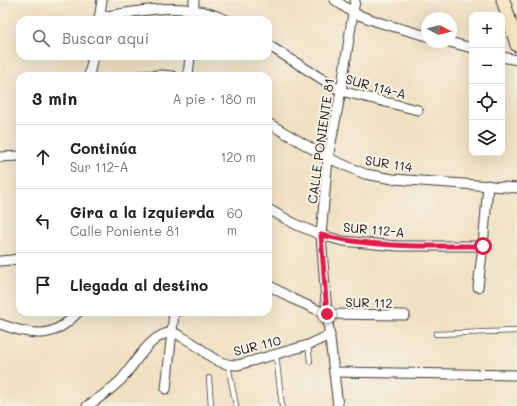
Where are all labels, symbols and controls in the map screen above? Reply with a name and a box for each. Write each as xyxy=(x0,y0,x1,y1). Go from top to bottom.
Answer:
north arrow xyxy=(421,12,457,48)
map controls xyxy=(469,12,505,156)
button: + xyxy=(469,12,505,48)
search box xyxy=(16,16,272,60)
icon: search xyxy=(30,27,52,49)
text: Buscar aquí xyxy=(62,28,149,48)
button: − xyxy=(469,48,505,84)
street label: SUR 114-A xyxy=(344,70,408,102)
street label: CALLE PONIENTE 81 xyxy=(303,77,337,205)
button: locate xyxy=(469,84,505,120)
text: 3 min xyxy=(32,87,77,109)
text: A pie · 180 m xyxy=(173,90,256,107)
button: layers xyxy=(469,120,505,156)
text: Continúa xyxy=(70,138,137,158)
icon: ahead xyxy=(32,146,54,168)
text: 120 m xyxy=(220,148,256,165)
street label: SUR 114 xyxy=(364,151,414,175)
text: Sur 112-A xyxy=(70,158,128,175)
text: Gira a la izquierda xyxy=(70,202,215,222)
text: 60 m xyxy=(227,204,243,238)
icon: left xyxy=(32,210,54,232)
street label: SUR 112-A xyxy=(342,218,406,240)
text: Calle Poniente 81 xyxy=(70,222,180,239)
route start xyxy=(474,237,492,255)
icon: arrive xyxy=(32,274,54,296)
text: Llegada al destino xyxy=(70,275,208,295)
street label: SUR 112 xyxy=(345,293,393,311)
route end xyxy=(318,305,336,323)
street label: SUR 110 xyxy=(232,331,282,359)

